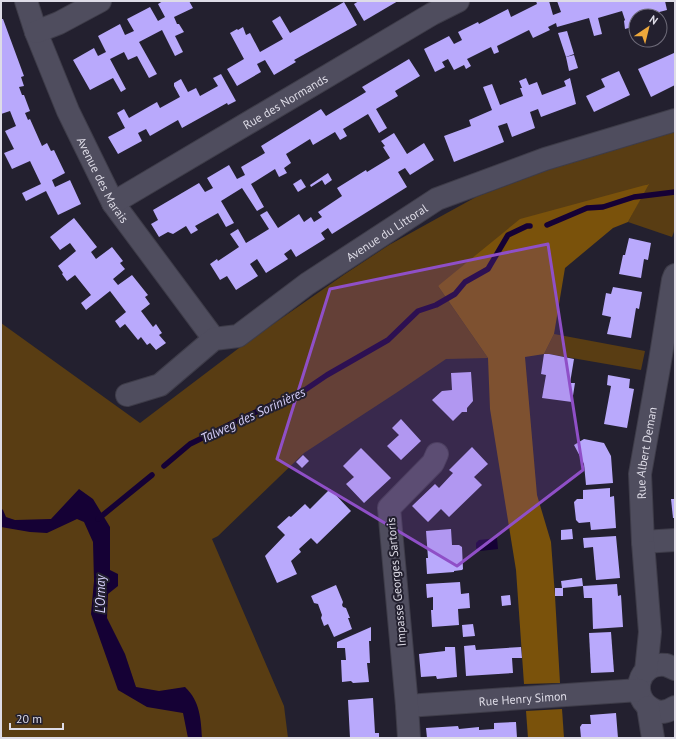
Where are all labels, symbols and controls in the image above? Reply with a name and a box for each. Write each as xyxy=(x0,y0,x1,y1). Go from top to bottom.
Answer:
north arrow xyxy=(628,8,668,48)
text: N xyxy=(647,12,661,28)
street label: Rue des Normands xyxy=(240,70,330,132)
street label: Avenue des Marais xyxy=(74,134,132,226)
street label: Avenue du Littoral xyxy=(343,200,431,264)
water label: Talweg des Sorinières xyxy=(198,383,309,447)
street label: Rue Albert Deman xyxy=(632,405,659,500)
street label: Impasse Georges Sartoris xyxy=(383,517,409,647)
water label: L'Ornay xyxy=(92,573,109,613)
street label: Rue Henry Simon xyxy=(478,687,567,709)
scale bar xyxy=(10,705,63,731)
text: 20 m xyxy=(16,711,42,726)

